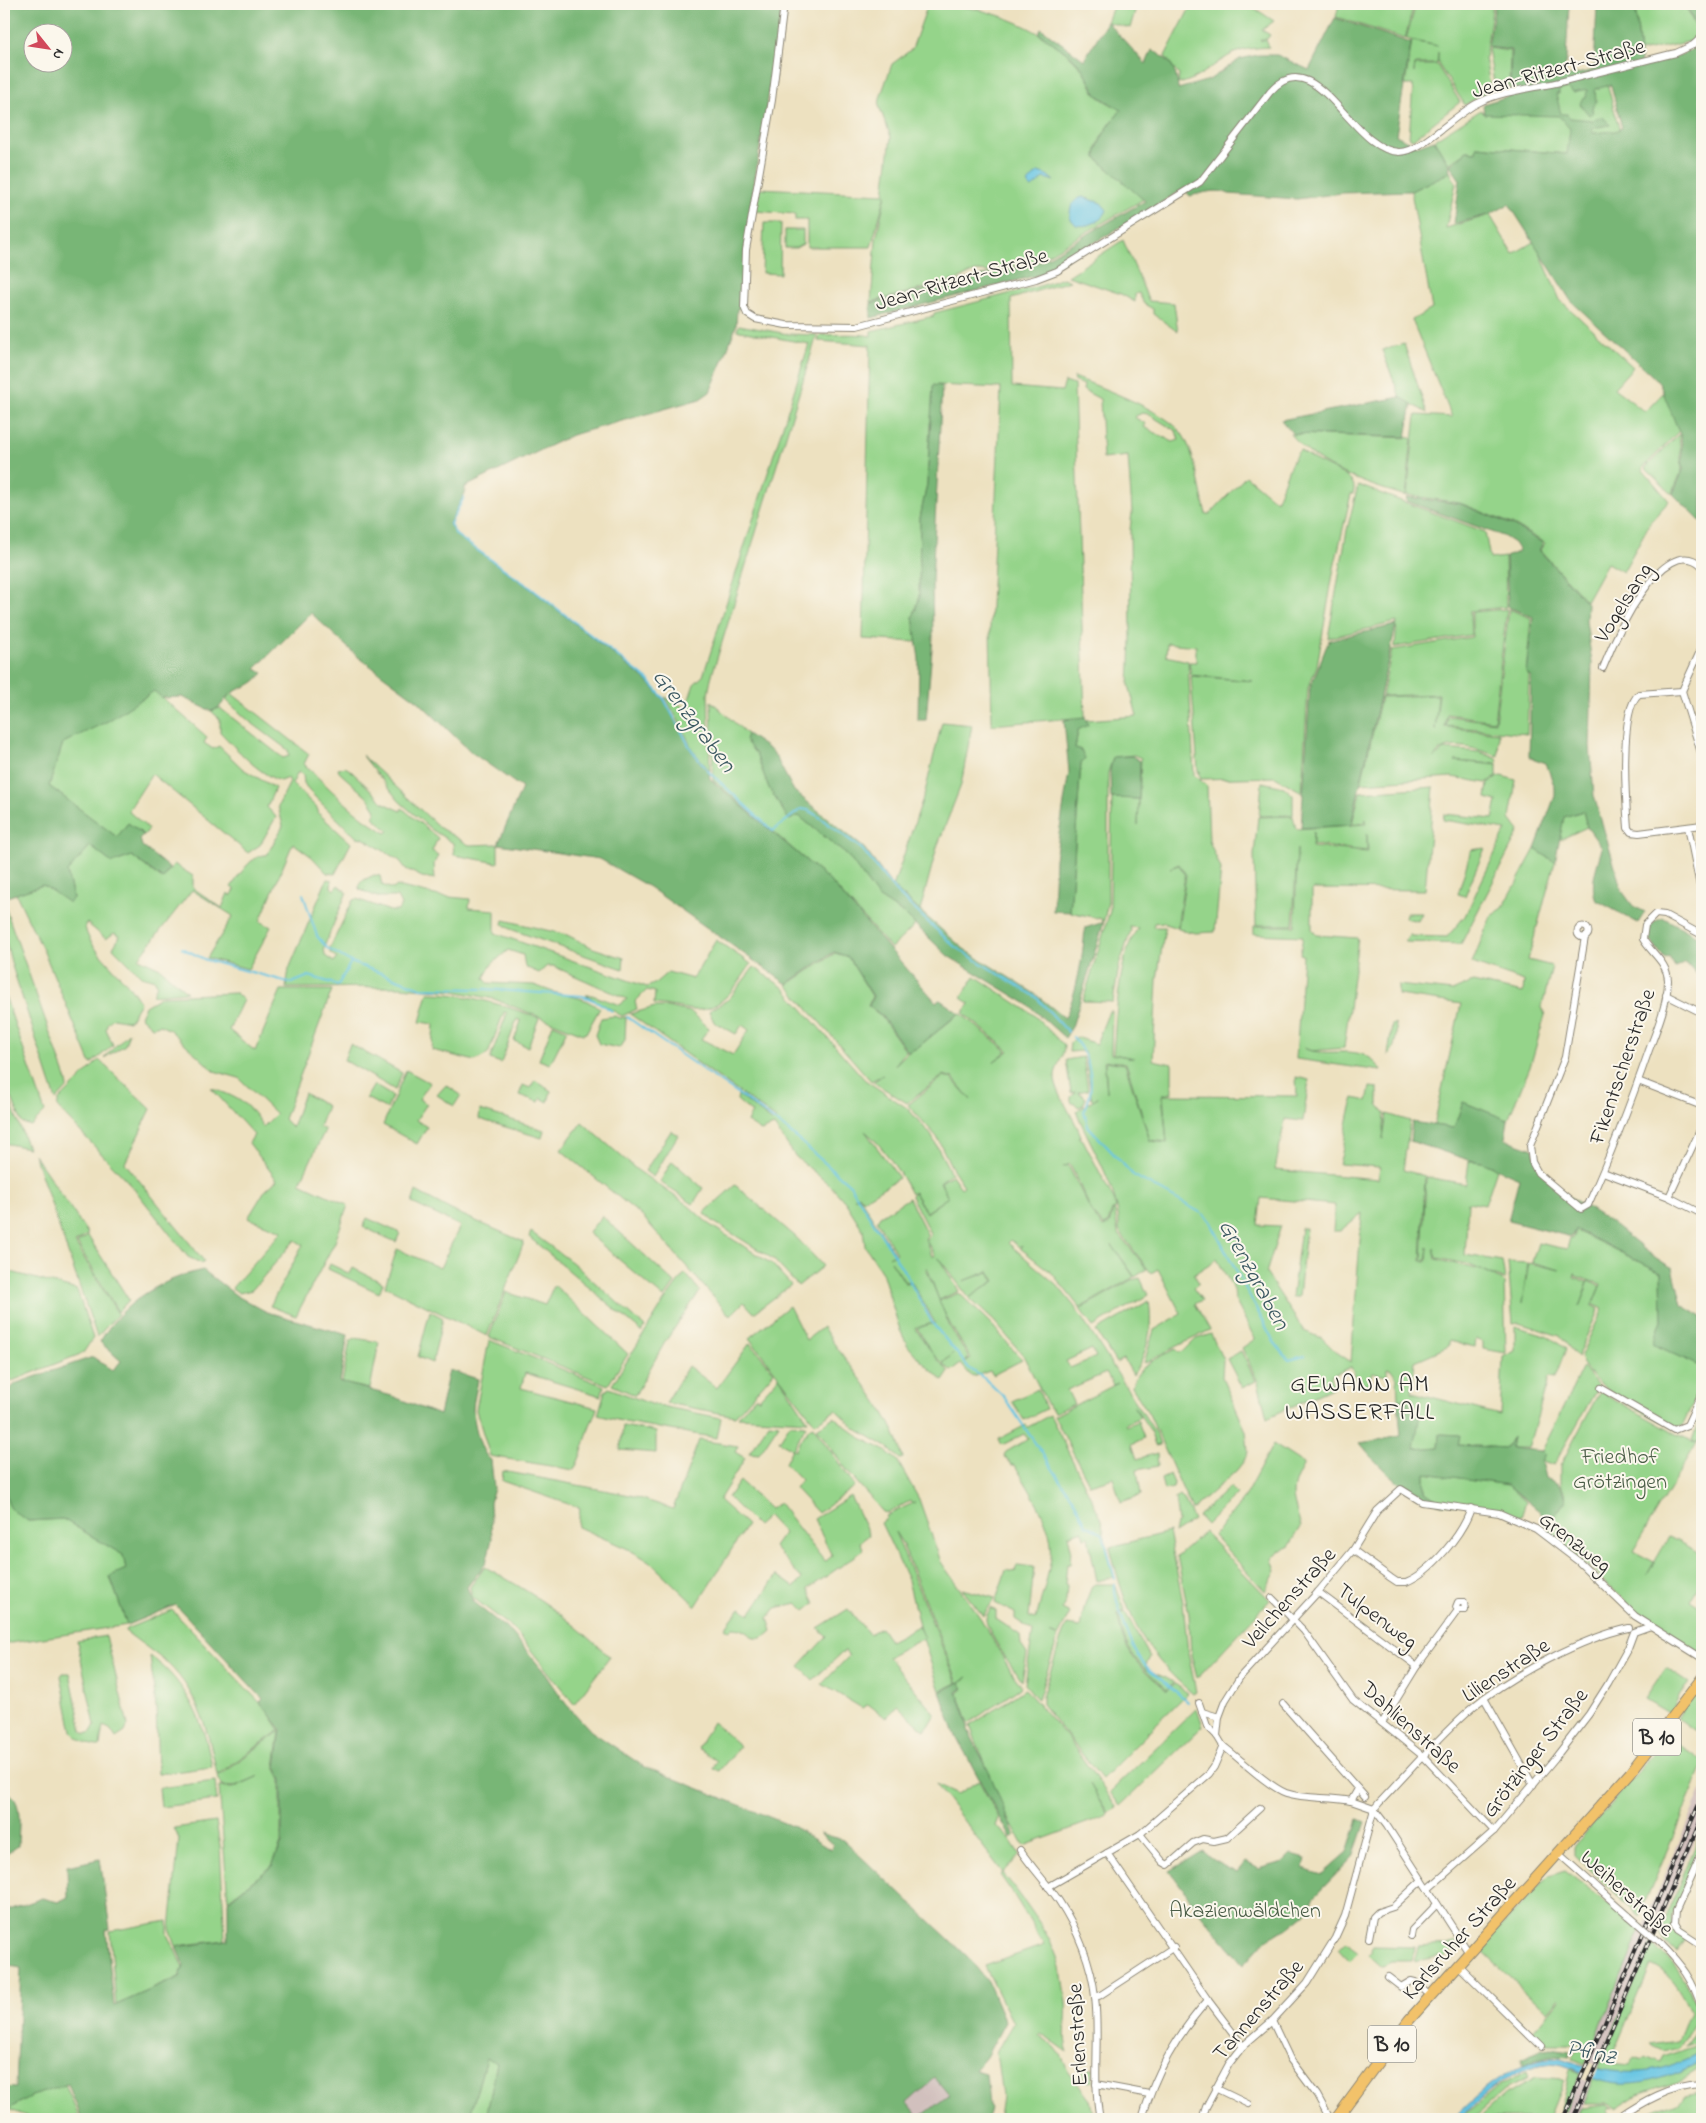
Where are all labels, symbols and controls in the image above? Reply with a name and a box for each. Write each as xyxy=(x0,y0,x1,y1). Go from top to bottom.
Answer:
north arrow xyxy=(22,22,72,72)
street label: Jean-Ritzert-Straße xyxy=(1469,31,1649,108)
text: N xyxy=(47,44,69,63)
street label: Jean-Ritzert-Straße xyxy=(872,241,1052,321)
street label: Vogelsang xyxy=(1587,557,1663,651)
water label: Grenzgraben xyxy=(642,662,744,782)
street label: Fikentscherstraße xyxy=(1582,985,1665,1150)
water label: Grenzgraben xyxy=(1208,1214,1298,1338)
district label: GEWANN AM WASSERFALL xyxy=(1285,1368,1435,1431)
park label: Friedhof Grötzingen xyxy=(1573,1442,1667,1500)
street label: Grenzweg xyxy=(1530,1505,1617,1583)
street label: Veilchenstraße xyxy=(1235,1541,1345,1658)
street label: Tulpenweg xyxy=(1328,1576,1424,1659)
street label: Lilienstraße xyxy=(1456,1631,1557,1712)
street label: Dahlienstraße xyxy=(1352,1674,1467,1782)
street label: Grötzinger Straße xyxy=(1475,1682,1598,1826)
road number: B 10 xyxy=(1633,1718,1681,1755)
street label: Weiherstraße xyxy=(1572,1843,1680,1945)
street label: Karlsruher Straße xyxy=(1396,1870,1525,2008)
park label: Akazienwäldchen xyxy=(1169,1896,1321,1928)
street label: Tannenstraße xyxy=(1206,1953,1313,2069)
street label: Erlenstraße xyxy=(1060,1982,1098,2087)
road number: B 10 xyxy=(1368,2026,1416,2062)
water label: Pfinz xyxy=(1562,2031,1620,2076)

